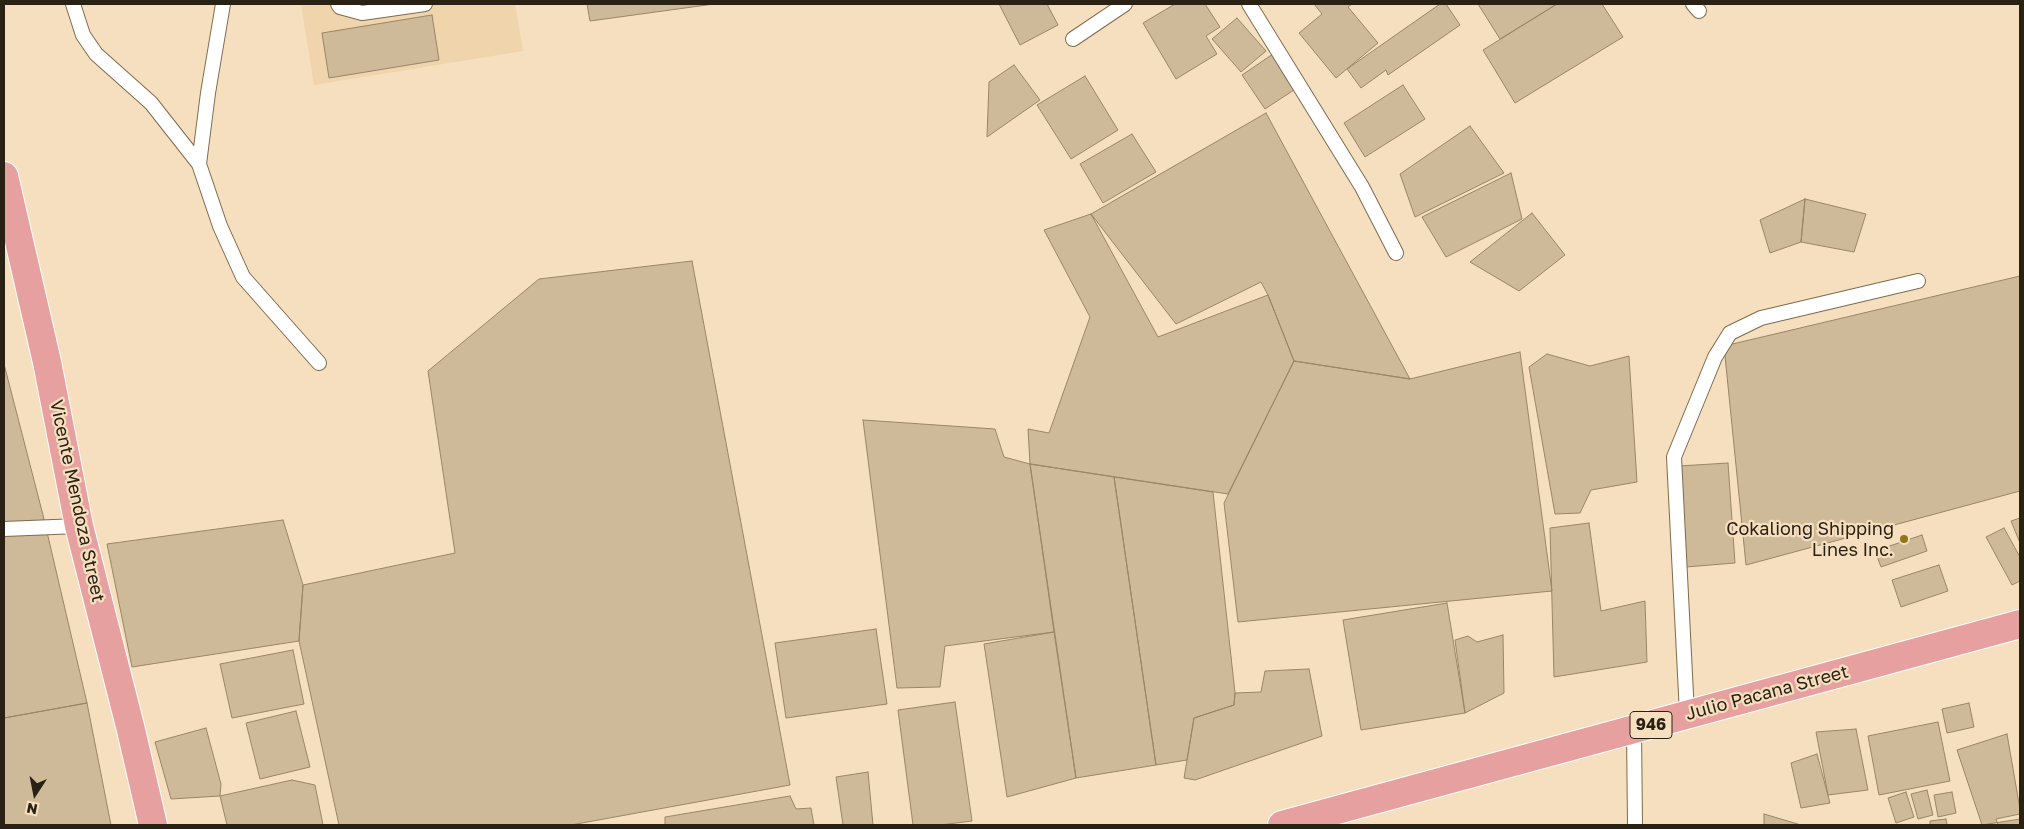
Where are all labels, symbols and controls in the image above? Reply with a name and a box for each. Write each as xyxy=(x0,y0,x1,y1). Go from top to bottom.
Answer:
street label: Vicente Mendoza Street xyxy=(45,398,109,604)
place label: Cokaliong Shipping Lines Inc. xyxy=(1726,518,1894,560)
marker: Cokaliong Shipping Lines Inc. xyxy=(1898,533,1910,545)
street label: Julio Pacana Street xyxy=(1683,661,1851,725)
road number: 946 xyxy=(1630,712,1672,738)
north arrow xyxy=(10,769,60,819)
text: N xyxy=(25,800,39,819)

